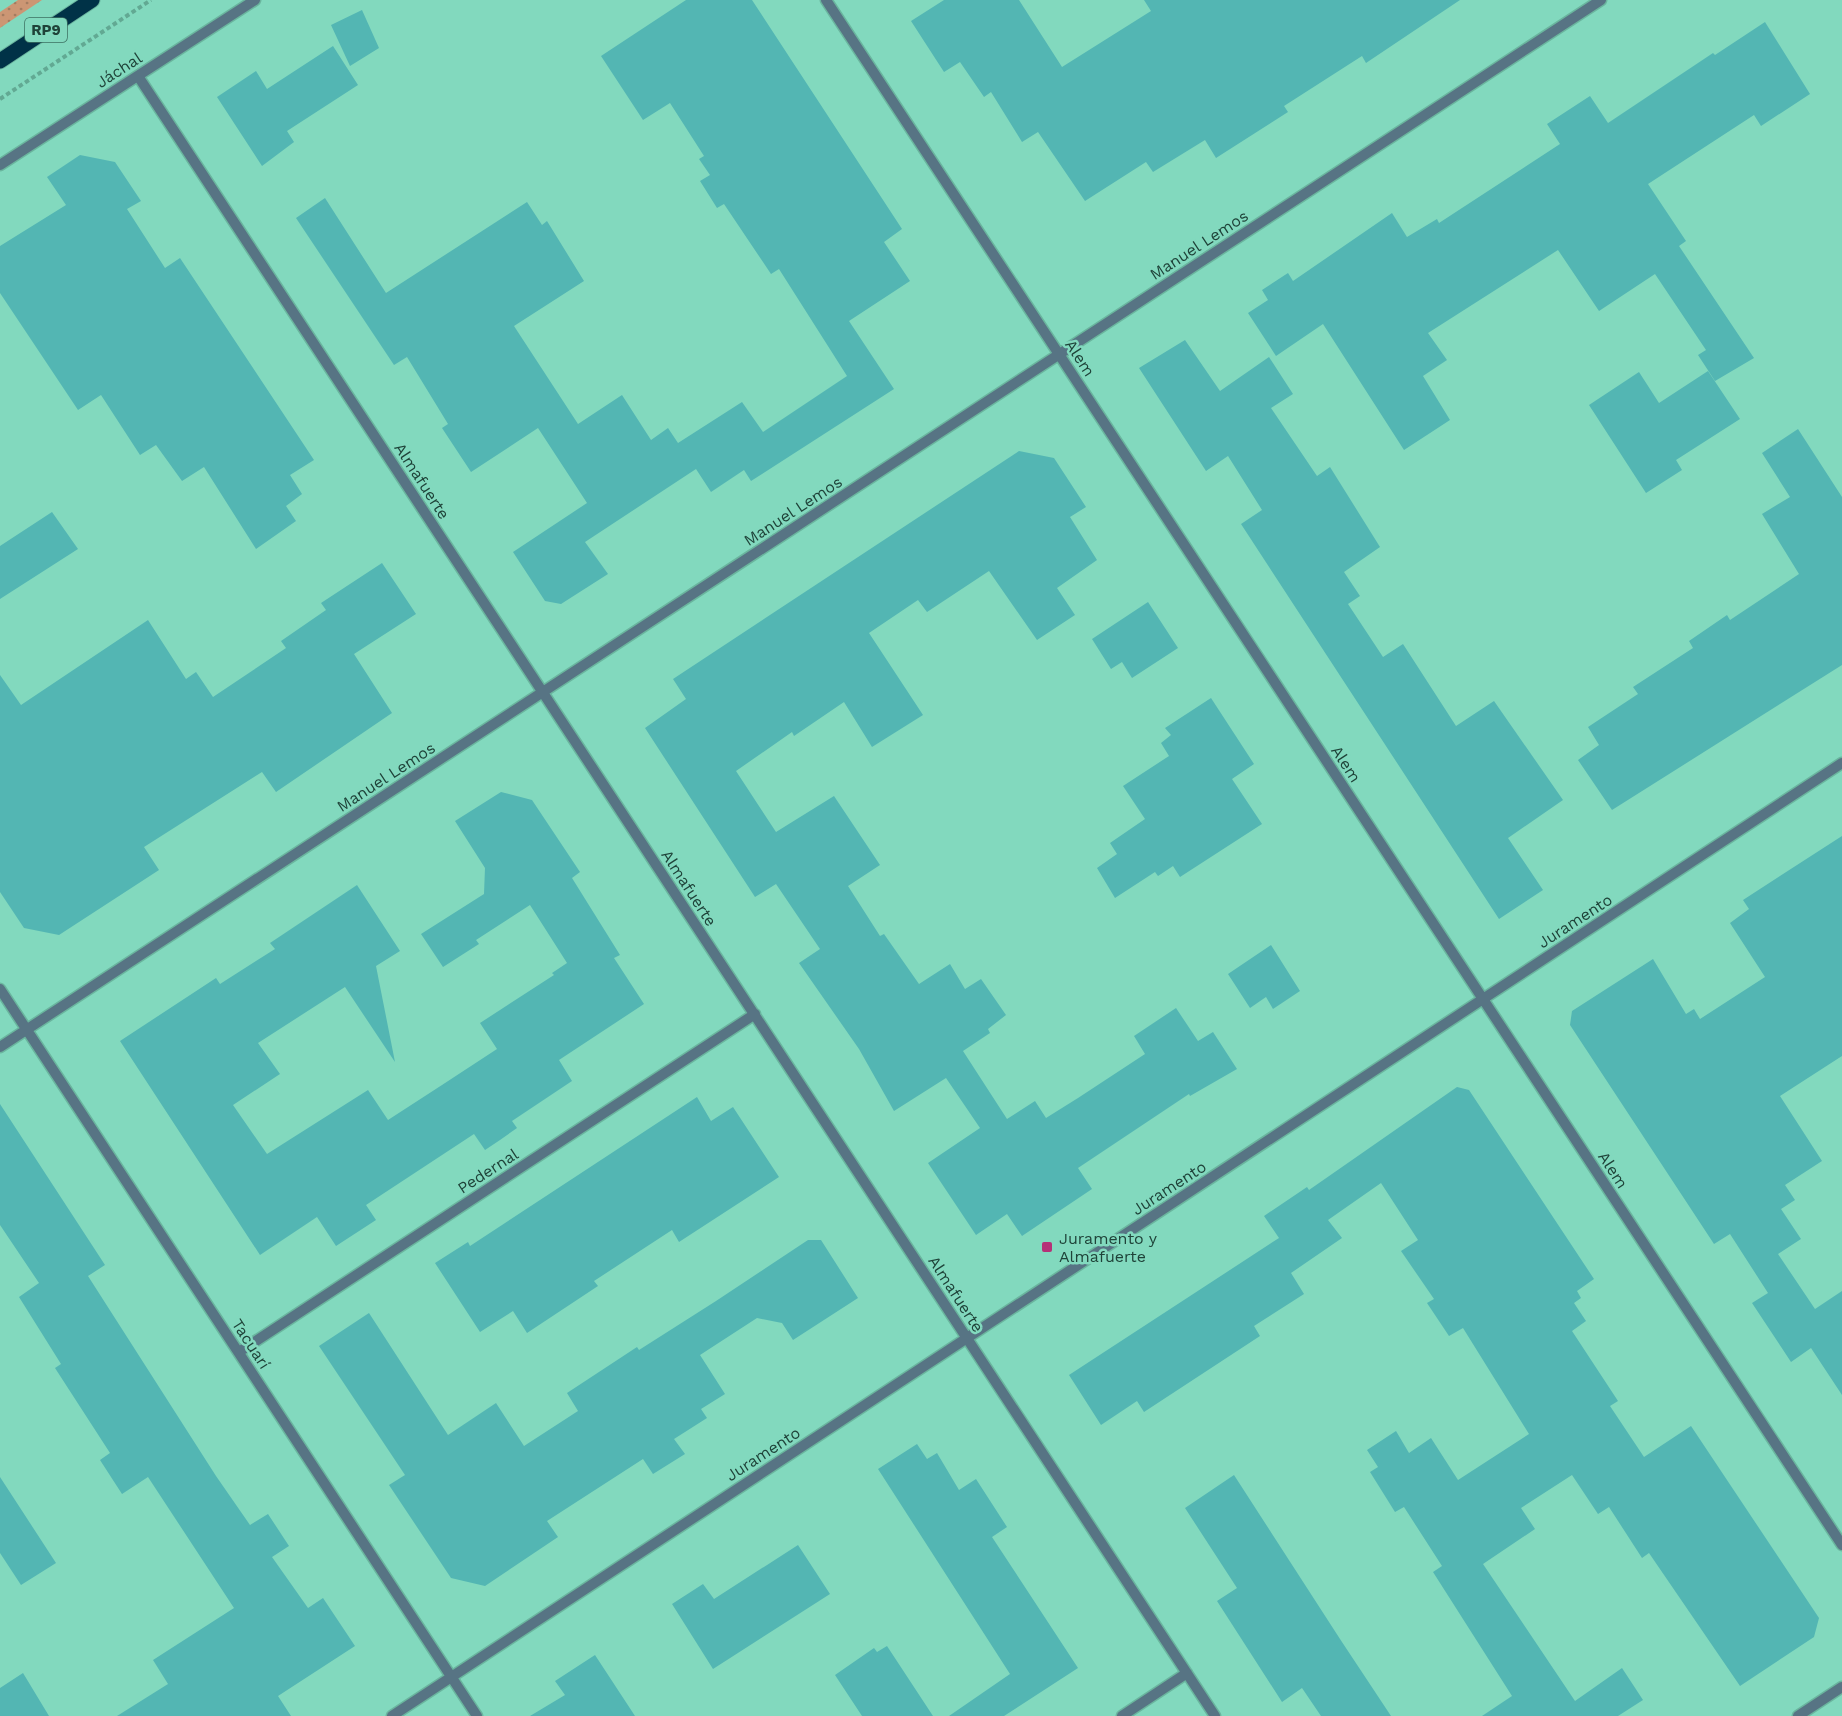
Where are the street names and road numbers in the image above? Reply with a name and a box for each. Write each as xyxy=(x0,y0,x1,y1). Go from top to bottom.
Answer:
road number: RP9 xyxy=(25,18,67,42)
street label: Jáchal xyxy=(93,48,145,92)
street label: Manuel Lemos xyxy=(1146,206,1252,284)
street label: Alem xyxy=(1061,336,1099,380)
street label: Almafuerte xyxy=(390,439,454,523)
street label: Manuel Lemos xyxy=(740,472,846,550)
street label: Manuel Lemos xyxy=(333,738,439,816)
street label: Alem xyxy=(1327,742,1365,786)
street label: Almafuerte xyxy=(657,846,721,930)
street label: Juramento xyxy=(1534,890,1616,952)
street label: Pedernal xyxy=(454,1144,522,1198)
street label: Alem xyxy=(1594,1148,1632,1192)
street label: Juramento xyxy=(1128,1157,1210,1219)
street label: Almafuerte xyxy=(924,1252,988,1336)
street label: Tacuarí xyxy=(228,1315,274,1373)
street label: Juramento xyxy=(722,1423,804,1485)

